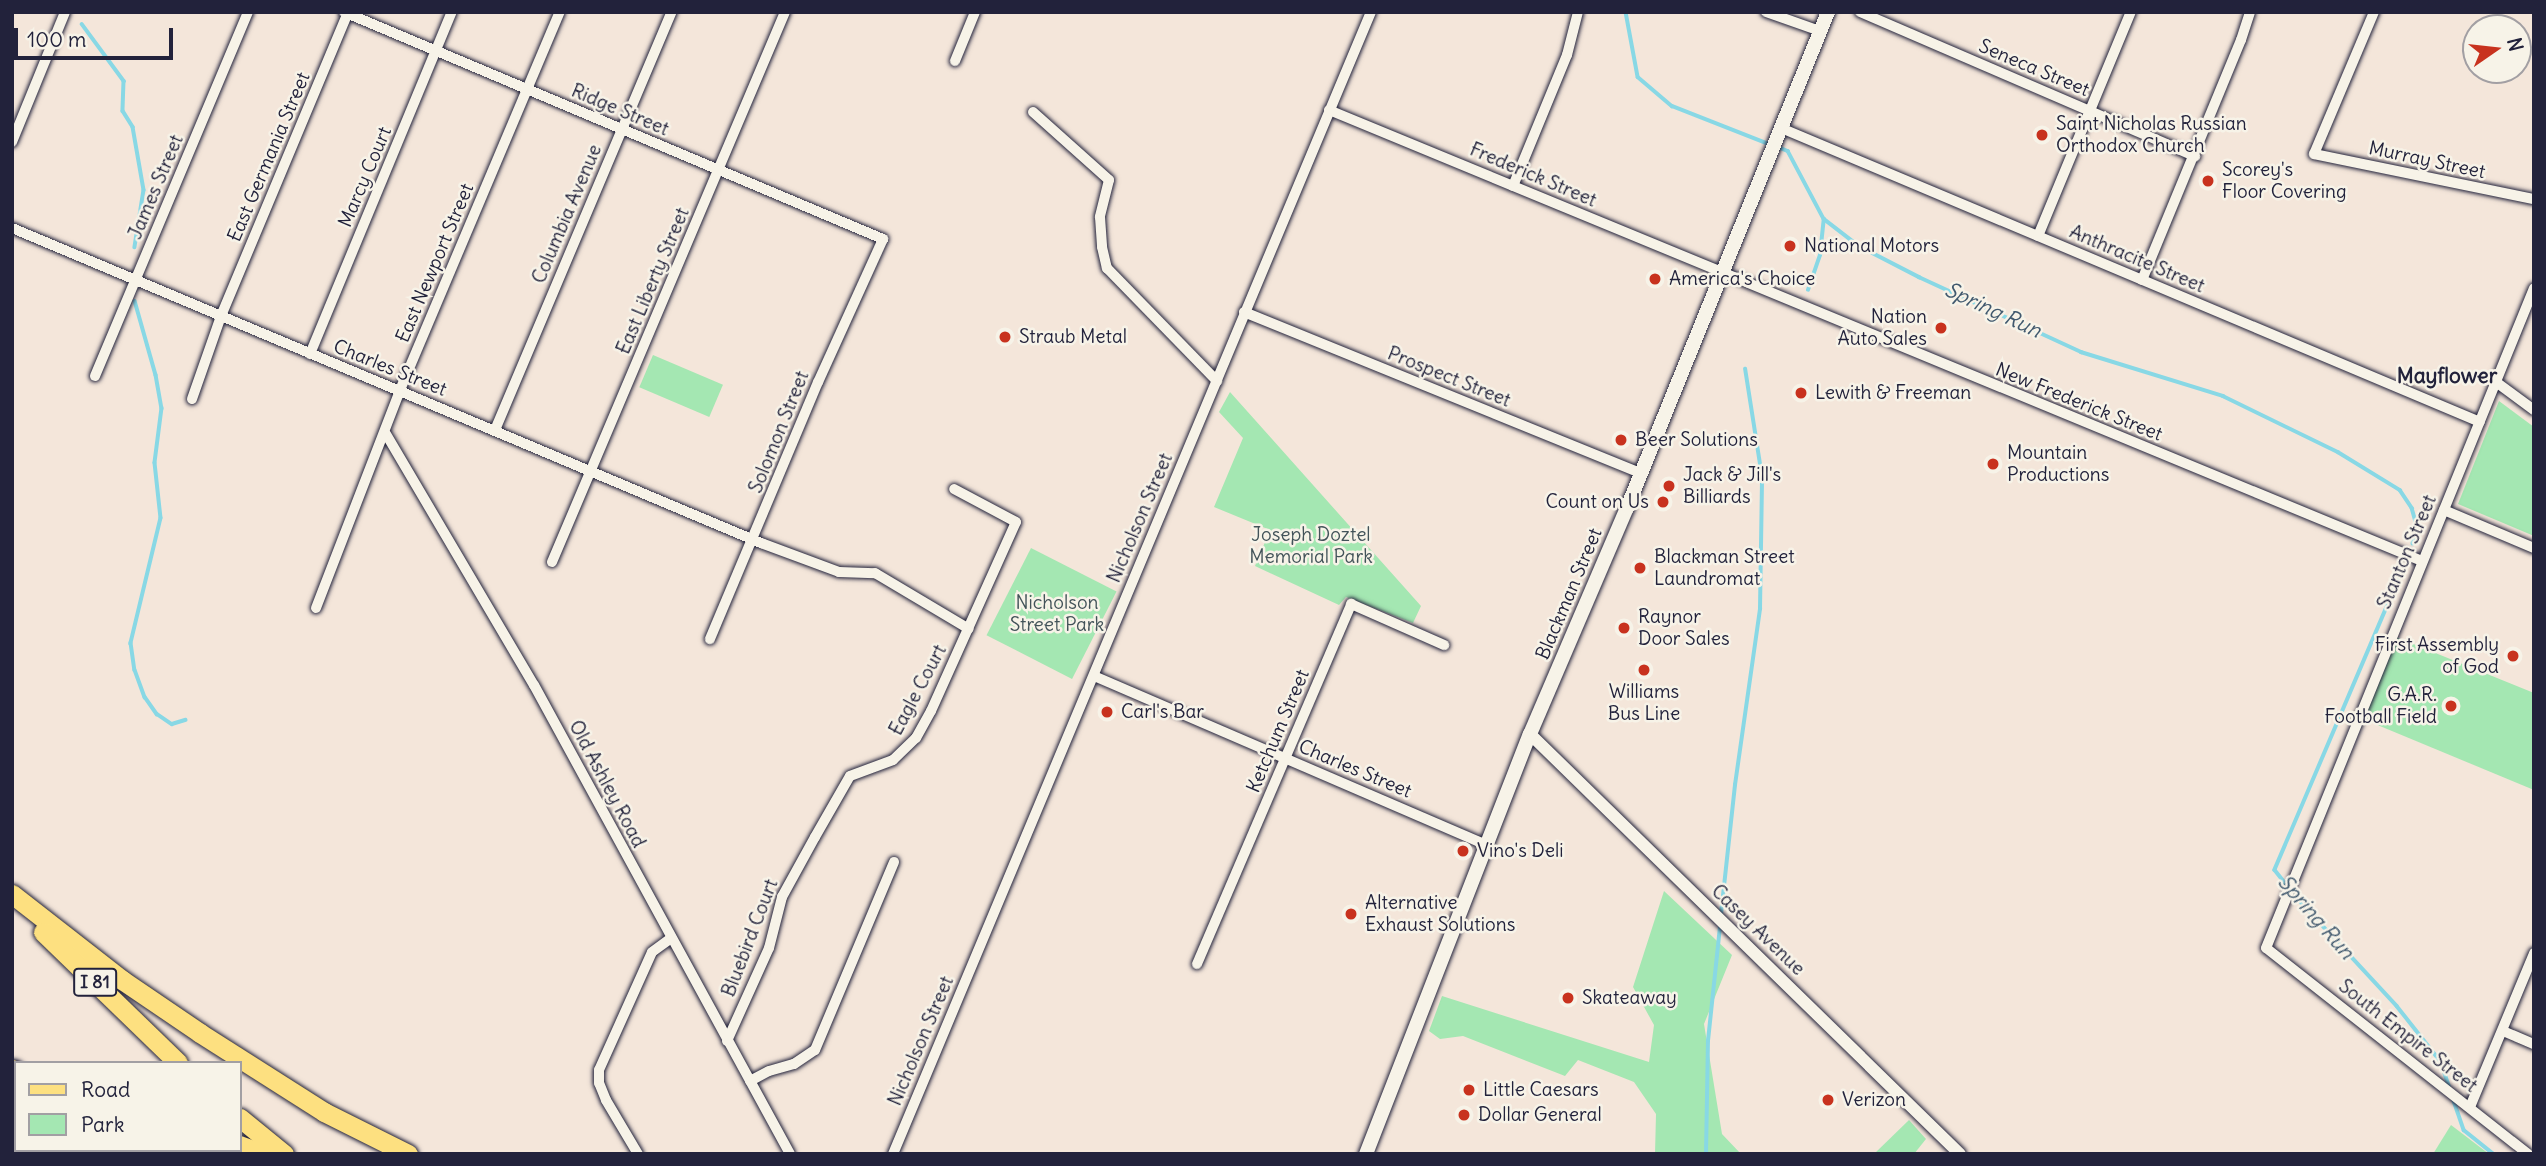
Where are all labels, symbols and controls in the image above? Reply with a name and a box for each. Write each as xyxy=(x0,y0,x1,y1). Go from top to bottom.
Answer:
scale bar xyxy=(18,14,177,58)
north arrow xyxy=(2462,14,2532,84)
text: 100 m xyxy=(27,26,86,53)
street label: Seneca Street xyxy=(1975,35,2093,101)
text: N xyxy=(2502,35,2529,54)
street label: East Germania Street xyxy=(223,69,315,245)
street label: Ridge Street xyxy=(568,79,672,141)
place label: Saint Nicholas Russian Orthodox Church xyxy=(2056,113,2247,157)
street label: Marcy Court xyxy=(334,123,396,231)
marker: Saint Nicholas Russian Orthodox Church xyxy=(2034,127,2050,143)
street label: James Street xyxy=(124,131,188,243)
street label: Murray Street xyxy=(2367,137,2487,183)
street label: Frederick Street xyxy=(1466,138,1600,212)
street label: Columbia Avenue xyxy=(527,141,607,287)
place label: Scorey's Floor Covering xyxy=(2222,159,2347,203)
marker: Scorey's Floor Covering xyxy=(2200,173,2216,189)
street label: East Newport Street xyxy=(391,180,479,346)
street label: East Liberty Street xyxy=(612,204,694,358)
street label: Anthracite Street xyxy=(2066,220,2208,298)
place label: National Motors xyxy=(1804,235,1939,257)
marker: National Motors xyxy=(1782,238,1798,254)
place label: America's Choice xyxy=(1669,268,1815,290)
marker: America's Choice xyxy=(1647,271,1663,287)
water label: Spring Run xyxy=(1941,277,2045,343)
place label: Nation Auto Sales xyxy=(1838,306,1927,350)
marker: Nation Auto Sales xyxy=(1933,320,1949,336)
place label: Straub Metal xyxy=(1019,326,1127,348)
marker: Straub Metal xyxy=(997,329,1013,345)
street label: Charles Street xyxy=(330,335,450,401)
street label: Prospect Street xyxy=(1384,342,1514,412)
street label: New Frederick Street xyxy=(1992,358,2166,446)
district label: Mayflower xyxy=(2397,363,2497,389)
street label: Solomon Street xyxy=(744,368,814,496)
place label: Lewith & Freeman xyxy=(1815,382,1971,404)
marker: Lewith & Freeman xyxy=(1793,385,1809,401)
place label: Beer Solutions xyxy=(1635,429,1758,451)
marker: Beer Solutions xyxy=(1613,432,1629,448)
place label: Mountain Productions xyxy=(2007,442,2110,486)
street label: Nicholson Street xyxy=(1102,450,1178,586)
marker: Mountain Productions xyxy=(1985,456,2001,472)
place label: Jack & Jill's Billiards xyxy=(1683,464,1781,508)
marker: Jack & Jill's Billiards xyxy=(1661,478,1677,494)
place label: Count on Us xyxy=(1546,491,1649,513)
street label: Stanton Street xyxy=(2373,492,2441,612)
marker: Count on Us xyxy=(1655,494,1671,510)
park label: Joseph Doztel Memorial Park xyxy=(1249,524,1373,568)
street label: Blackman Street xyxy=(1531,525,1607,663)
place label: Blackman Street Laundromat xyxy=(1654,546,1795,590)
marker: Blackman Street Laundromat xyxy=(1632,560,1648,576)
park label: Nicholson Street Park xyxy=(1010,592,1104,636)
place label: Raynor Door Sales xyxy=(1638,606,1730,650)
marker: Raynor Door Sales xyxy=(1616,620,1632,636)
place label: First Assembly of God xyxy=(2375,634,2499,678)
street label: Eagle Court xyxy=(885,641,951,739)
marker: First Assembly of God xyxy=(2505,648,2521,664)
marker: Williams Bus Line xyxy=(1636,662,1652,678)
street label: Ketchum Street xyxy=(1242,666,1314,796)
place label: Williams Bus Line xyxy=(1608,681,1680,725)
place label: G.A.R. Football Field xyxy=(2324,684,2437,728)
marker: G.A.R. Football Field xyxy=(2443,698,2459,714)
place label: Carl's Bar xyxy=(1121,701,1204,723)
marker: Carl's Bar xyxy=(1099,704,1115,720)
street label: Old Ashley Road xyxy=(564,716,650,852)
street label: Charles Street xyxy=(1295,735,1415,803)
place label: Vino's Deli xyxy=(1477,840,1564,862)
marker: Vino's Deli xyxy=(1455,843,1471,859)
water label: Spring Run xyxy=(2273,870,2359,964)
street label: Bluebird Court xyxy=(717,876,783,1000)
street label: Casey Avenue xyxy=(1707,880,1809,980)
place label: Alternative Exhaust Solutions xyxy=(1365,892,1515,936)
marker: Alternative Exhaust Solutions xyxy=(1343,906,1359,922)
road number: I 81 xyxy=(72,967,118,996)
street label: Nicholson Street xyxy=(883,973,959,1109)
street label: South Empire Street xyxy=(2334,975,2482,1097)
place label: Skateaway xyxy=(1582,987,1677,1009)
marker: Skateaway xyxy=(1560,990,1576,1006)
legend xyxy=(14,1061,242,1152)
text: Road xyxy=(81,1076,130,1103)
place label: Little Caesars xyxy=(1483,1079,1599,1101)
marker: Little Caesars xyxy=(1461,1082,1477,1098)
place label: Verizon xyxy=(1842,1089,1906,1111)
marker: Verizon xyxy=(1820,1092,1836,1108)
place label: Dollar General xyxy=(1478,1104,1602,1126)
marker: Dollar General xyxy=(1456,1107,1472,1123)
text: Park xyxy=(81,1111,124,1138)

